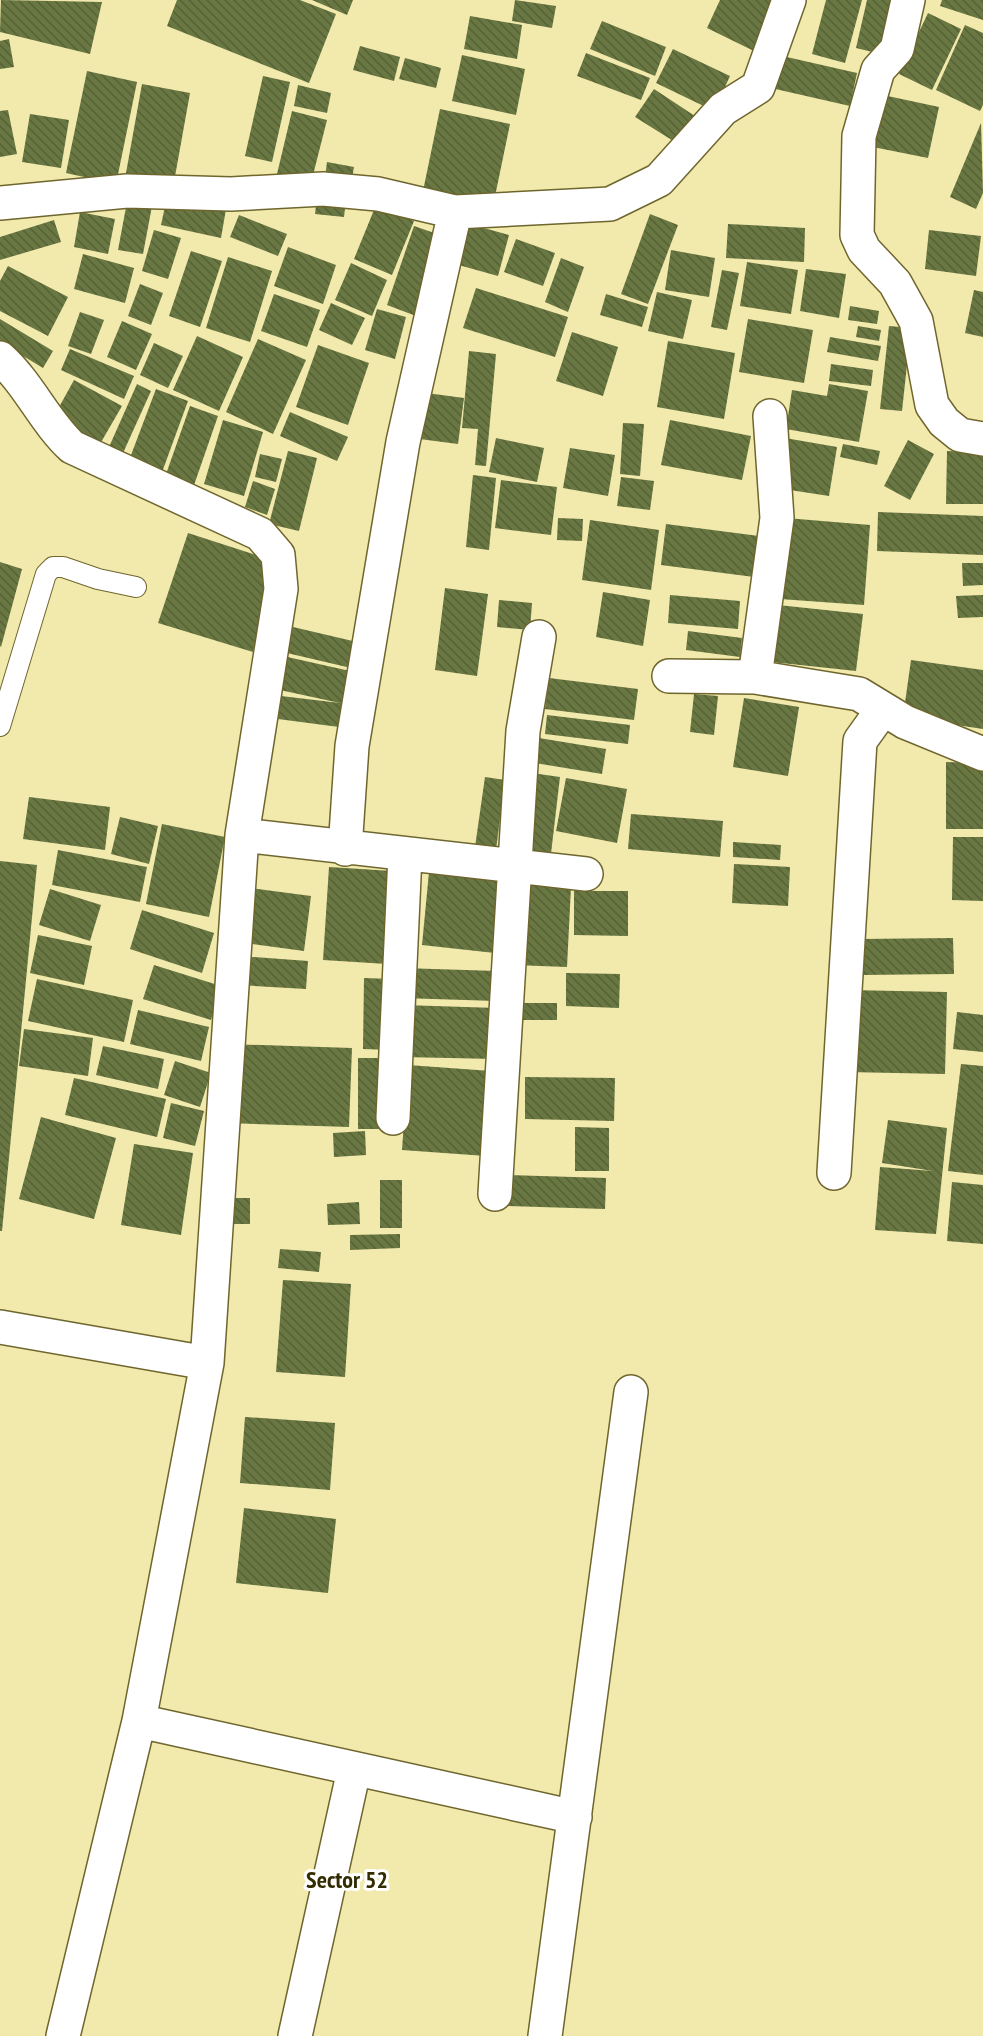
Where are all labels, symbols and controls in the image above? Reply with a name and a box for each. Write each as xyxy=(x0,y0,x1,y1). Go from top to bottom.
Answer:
district label: Sector 52 xyxy=(306,1864,388,1895)

